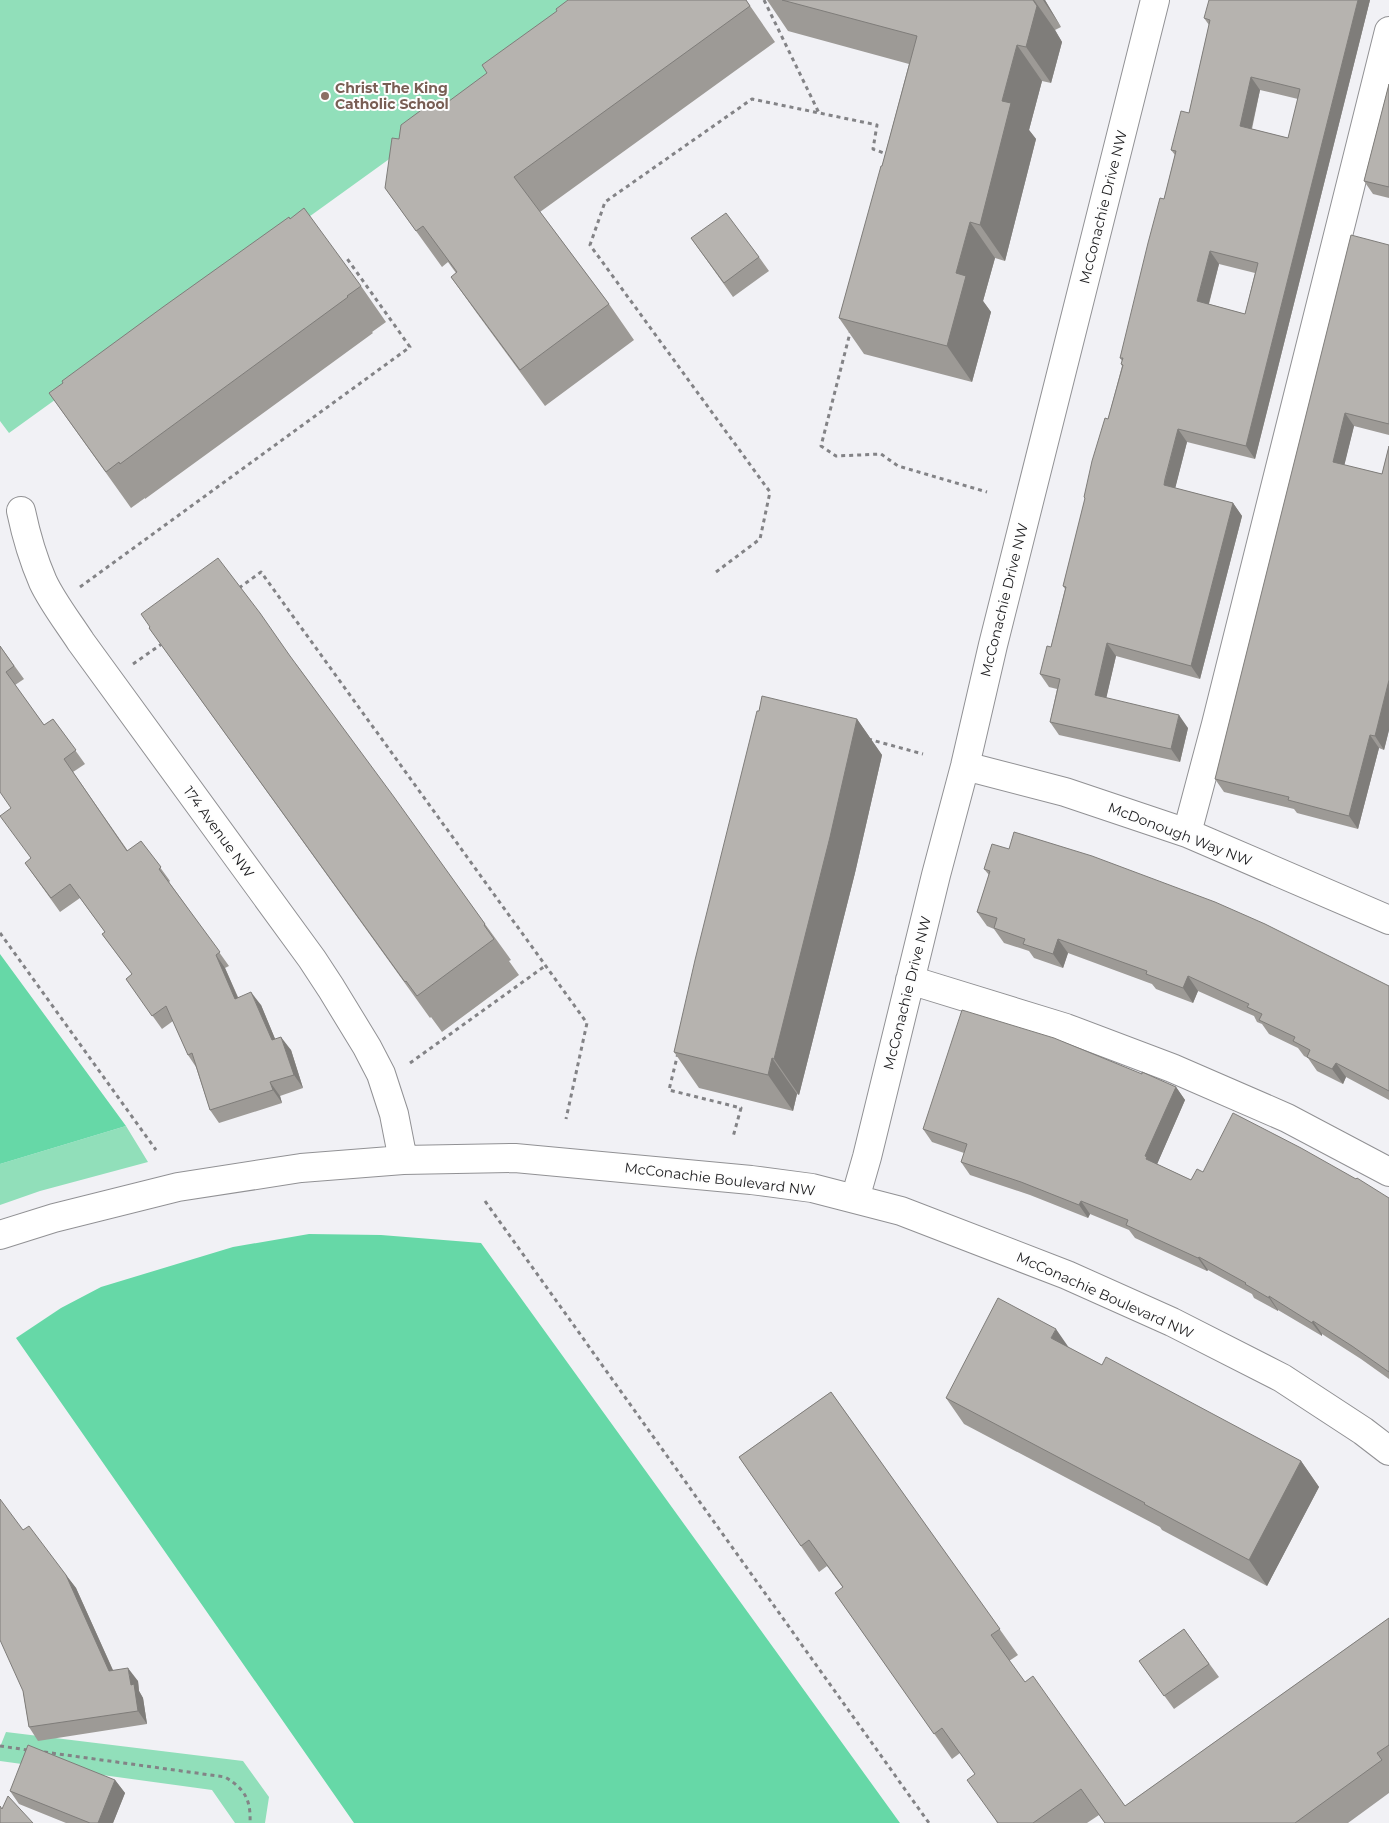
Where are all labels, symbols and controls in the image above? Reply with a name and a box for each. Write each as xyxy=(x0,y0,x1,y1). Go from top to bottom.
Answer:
place label: Christ The King Catholic School xyxy=(335,79,449,113)
marker: Christ The King Catholic School xyxy=(319,90,331,102)
street label: McConachie Drive NW xyxy=(1075,128,1131,286)
street label: McConachie Drive NW xyxy=(976,521,1032,679)
street label: 174 Avenue NW xyxy=(180,783,258,882)
street label: McDonough Way NW xyxy=(1105,798,1255,870)
street label: McConachie Drive NW xyxy=(879,914,935,1072)
street label: McConachie Boulevard NW xyxy=(624,1158,817,1200)
street label: McConachie Boulevard NW xyxy=(1014,1248,1197,1342)

